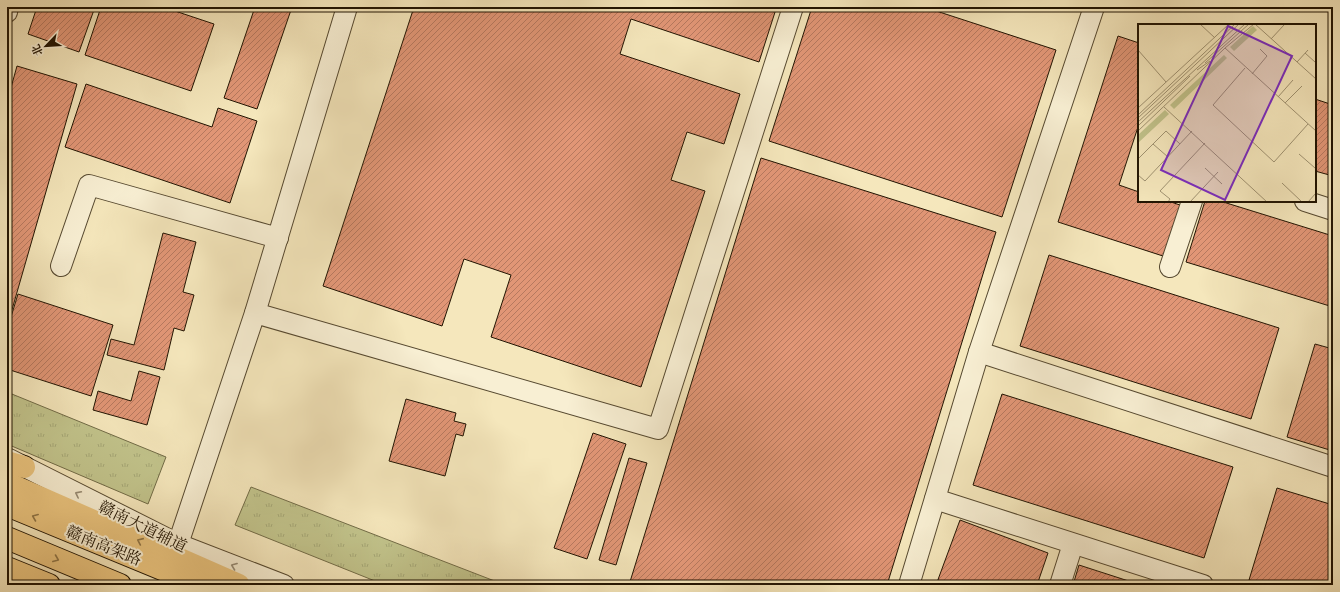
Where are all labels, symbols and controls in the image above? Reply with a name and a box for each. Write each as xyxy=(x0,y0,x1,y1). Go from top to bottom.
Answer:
inset map xyxy=(1138,24,1316,202)
north arrow xyxy=(26,26,66,66)
text: 北 xyxy=(27,42,47,59)
one-way arrow xyxy=(75,491,83,499)
street label: 赣南大道辅道 xyxy=(95,494,191,558)
one-way arrow xyxy=(32,513,39,521)
street label: 赣南高架路 xyxy=(62,519,146,571)
one-way arrow xyxy=(136,538,144,546)
one-way arrow xyxy=(52,554,59,562)
one-way arrow xyxy=(231,562,238,570)

